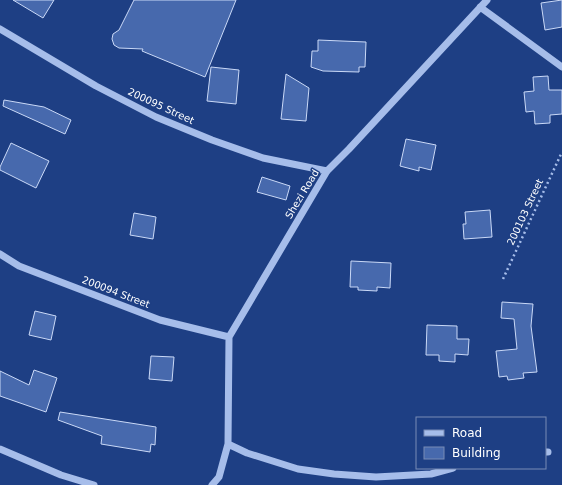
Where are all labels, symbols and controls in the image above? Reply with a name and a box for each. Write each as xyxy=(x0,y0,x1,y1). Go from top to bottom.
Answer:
street label: 200095 Street xyxy=(126,86,196,126)
street label: Shezi Road xyxy=(283,168,321,220)
street label: 200103 Street xyxy=(505,177,545,247)
street label: 200094 Street xyxy=(81,274,152,310)
legend xyxy=(416,417,546,469)
text: Road xyxy=(452,426,482,440)
text: Building xyxy=(452,446,501,460)

